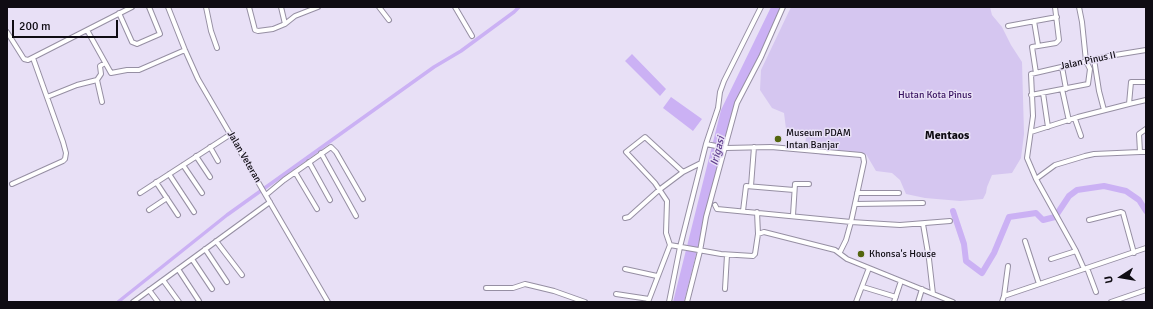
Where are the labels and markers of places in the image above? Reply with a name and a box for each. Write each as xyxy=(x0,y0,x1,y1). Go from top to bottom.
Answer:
place label: Museum PDAM Intan Banjar xyxy=(786,127,851,150)
marker: Museum PDAM Intan Banjar xyxy=(773,134,783,144)
place label: Khonsa's House xyxy=(869,248,936,260)
marker: Khonsa's House xyxy=(856,249,866,259)

